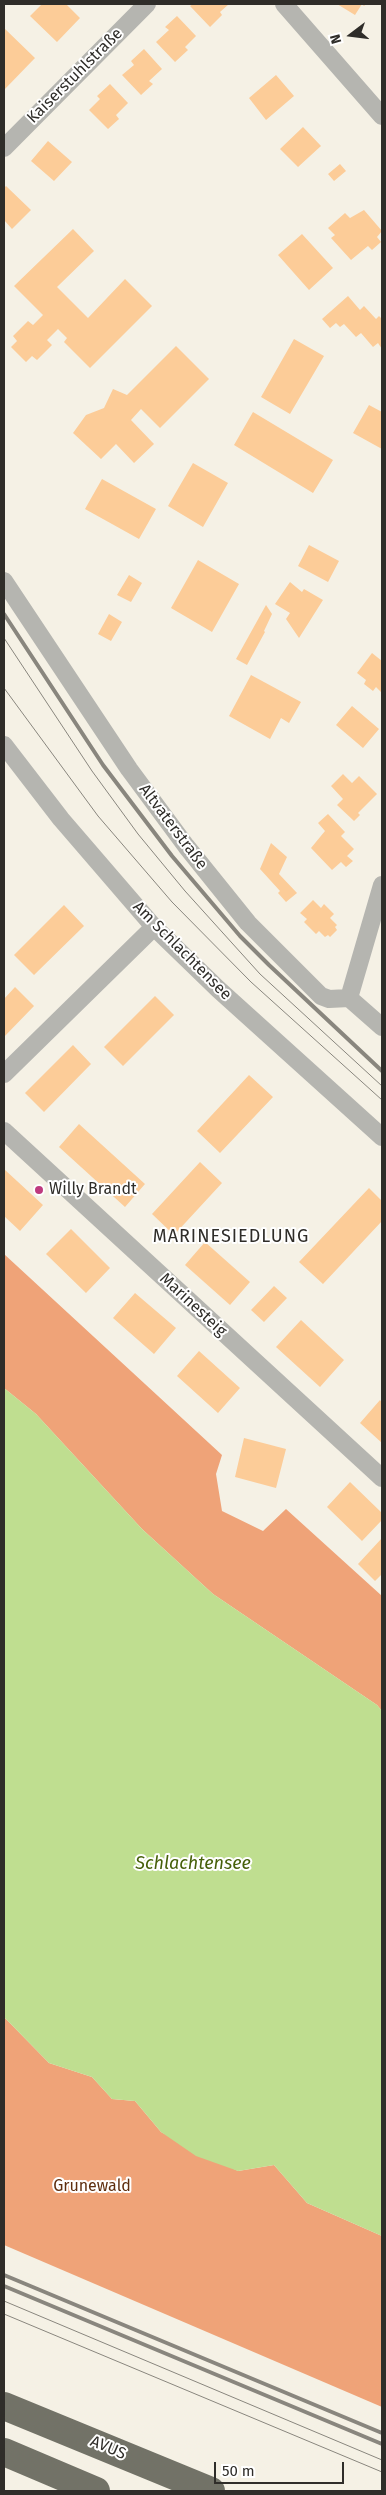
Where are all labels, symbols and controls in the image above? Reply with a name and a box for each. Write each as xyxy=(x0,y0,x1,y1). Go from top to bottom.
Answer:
north arrow xyxy=(326,10,376,60)
street label: Kaiserstuhlstraße xyxy=(23,24,127,128)
text: N xyxy=(327,32,345,46)
street label: Altvaterstraße xyxy=(135,781,211,873)
street label: Am Schlachtensee xyxy=(129,898,235,1004)
place label: Willy Brandt xyxy=(49,1180,137,1200)
marker: Willy Brandt xyxy=(33,1184,45,1196)
district label: MARINESIEDLUNG xyxy=(151,1226,311,1248)
street label: Marinesteig xyxy=(156,1269,230,1341)
water label: Schlachtensee xyxy=(135,1853,251,1875)
park label: Grunewald xyxy=(53,2177,131,2197)
street label: AVUS xyxy=(87,2432,129,2464)
scale bar xyxy=(216,2452,346,2484)
text: 50 m xyxy=(222,2462,255,2480)

